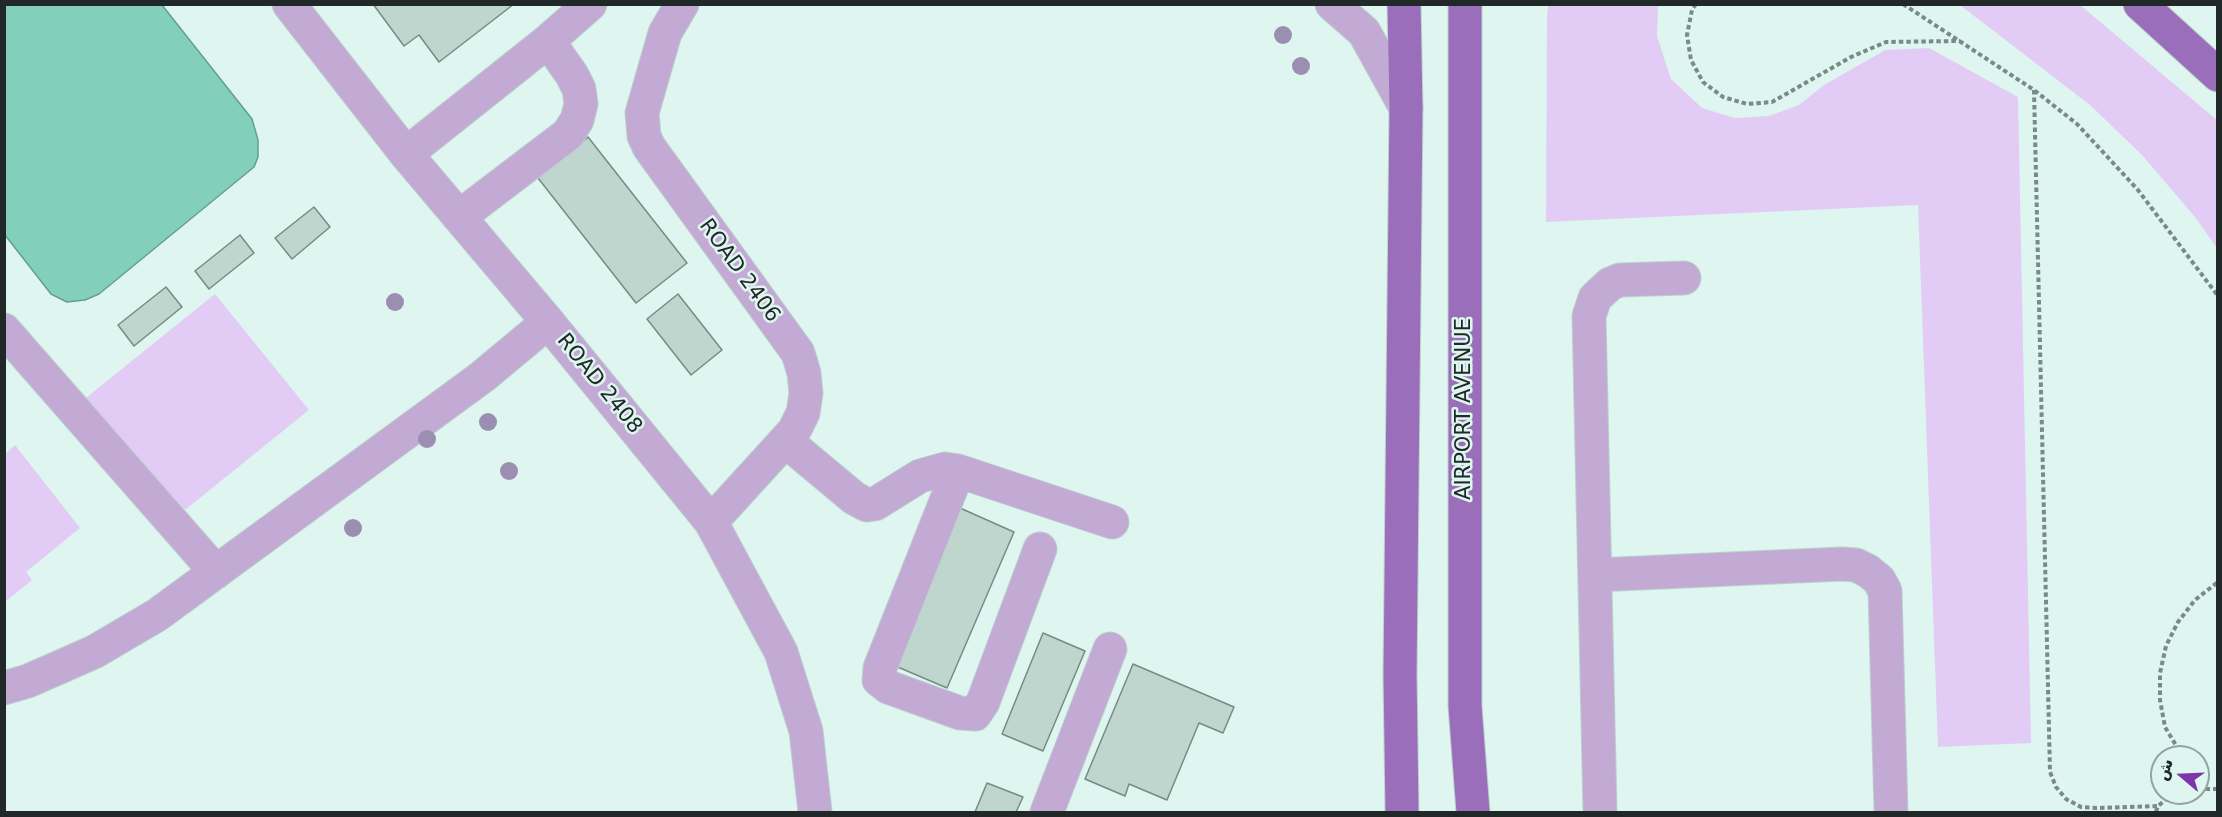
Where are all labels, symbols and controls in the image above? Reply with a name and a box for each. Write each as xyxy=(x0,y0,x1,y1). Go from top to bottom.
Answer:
street label: ROAD 2406 xyxy=(693,214,785,328)
street label: AIRPORT AVENUE xyxy=(1452,318,1478,500)
street label: ROAD 2408 xyxy=(551,329,647,439)
north arrow xyxy=(2150,745,2210,805)
text: ش xyxy=(2152,756,2177,783)

